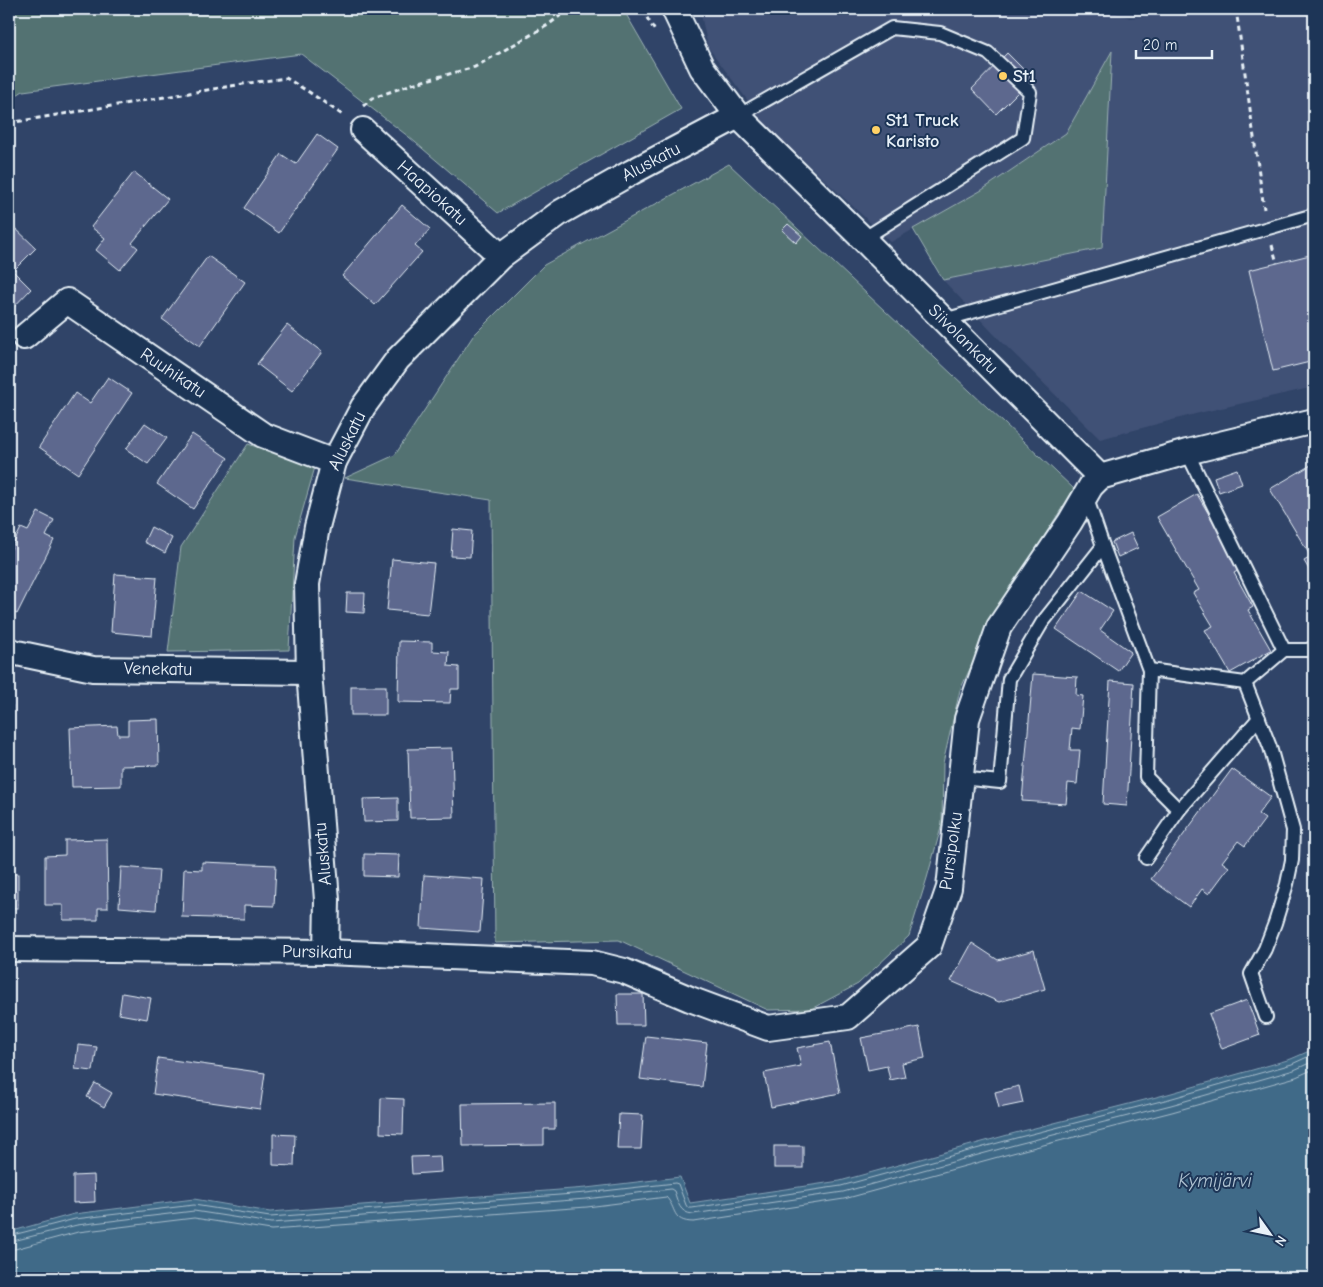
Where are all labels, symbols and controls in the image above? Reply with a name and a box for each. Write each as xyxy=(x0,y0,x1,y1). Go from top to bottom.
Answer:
scale bar xyxy=(1136,28,1212,60)
text: 20 m xyxy=(1143,36,1177,54)
place label: St1 xyxy=(1013,66,1036,87)
marker: St1 xyxy=(997,70,1009,82)
place label: St1 Truck Karisto xyxy=(886,110,959,152)
marker: St1 Truck Karisto xyxy=(870,124,882,136)
street label: Aluskatu xyxy=(618,138,684,186)
street label: Haapiokatu xyxy=(393,156,471,230)
street label: Siivolankatu xyxy=(924,300,1002,378)
street label: Ruuhikatu xyxy=(136,343,210,403)
street label: Aluskatu xyxy=(324,408,370,474)
street label: Venekatu xyxy=(124,658,192,680)
street label: Pursipolku xyxy=(935,810,967,892)
street label: Aluskatu xyxy=(310,822,336,886)
street label: Pursikatu xyxy=(282,941,352,963)
water label: Kymijärvi xyxy=(1178,1170,1252,1192)
north arrow xyxy=(1246,1210,1296,1260)
text: N xyxy=(1271,1232,1290,1249)

